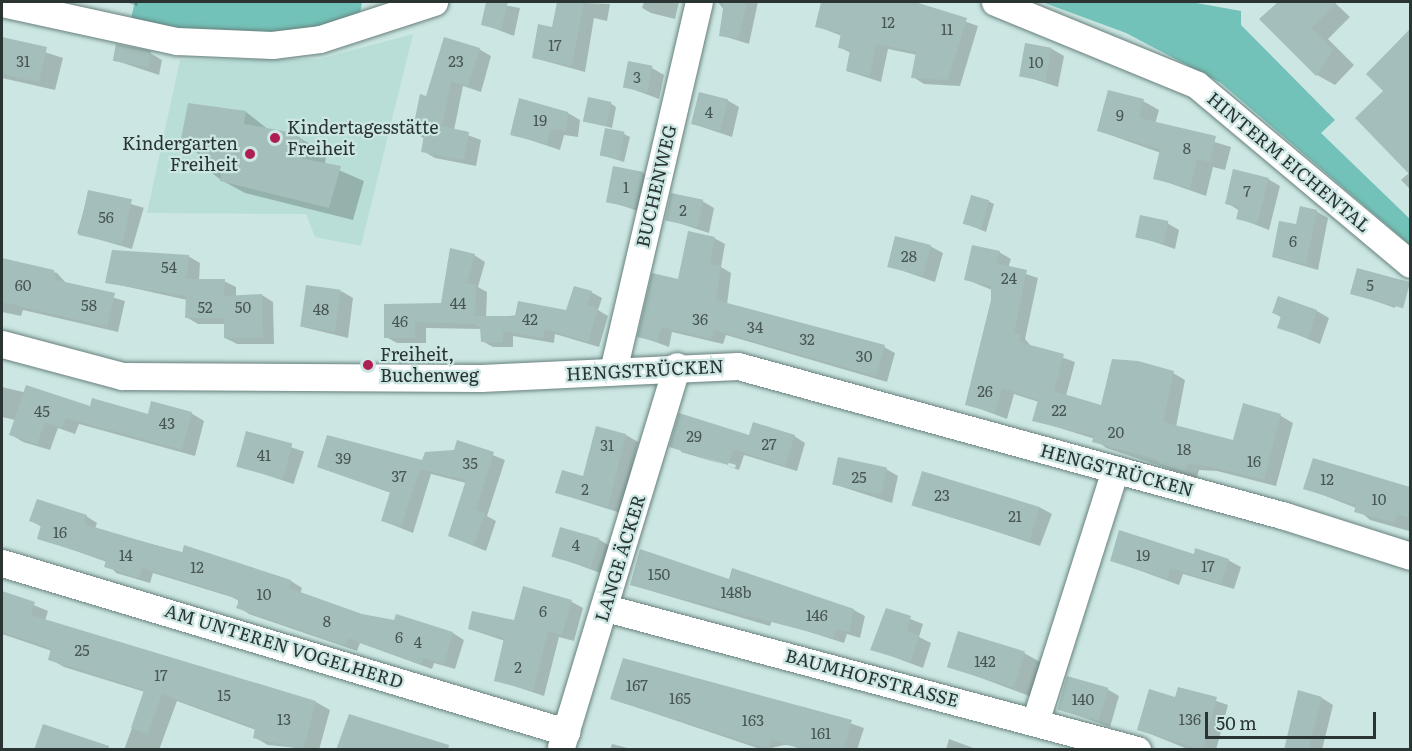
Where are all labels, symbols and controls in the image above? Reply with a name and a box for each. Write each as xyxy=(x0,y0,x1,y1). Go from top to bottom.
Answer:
house number: 12 xyxy=(881,13,895,31)
house number: 11 xyxy=(941,20,953,38)
house number: 17 xyxy=(548,36,562,54)
house number: 31 xyxy=(16,52,30,70)
house number: 23 xyxy=(448,52,464,70)
house number: 10 xyxy=(1029,53,1043,71)
house number: 3 xyxy=(633,68,641,86)
street label: HINTERM EICHENTAL xyxy=(1203,87,1375,237)
house number: 4 xyxy=(705,103,713,121)
house number: 9 xyxy=(1116,106,1124,124)
house number: 19 xyxy=(533,111,547,129)
place label: Kindertagesstätte Freiheit xyxy=(287,117,439,160)
street label: BUCHENWEG xyxy=(631,123,681,249)
marker: Kindertagesstätte Freiheit xyxy=(268,131,282,145)
place label: Kindergarten Freiheit xyxy=(122,133,238,176)
house number: 8 xyxy=(1183,139,1191,157)
marker: Kindergarten Freiheit xyxy=(243,147,257,161)
house number: 1 xyxy=(623,178,629,196)
house number: 7 xyxy=(1243,182,1251,200)
house number: 2 xyxy=(679,201,687,219)
house number: 56 xyxy=(98,208,114,226)
house number: 6 xyxy=(1289,232,1297,250)
house number: 28 xyxy=(901,247,917,265)
house number: 54 xyxy=(161,258,177,276)
house number: 24 xyxy=(1001,269,1017,287)
house number: 60 xyxy=(15,276,31,294)
house number: 5 xyxy=(1366,276,1374,294)
house number: 44 xyxy=(450,294,466,312)
house number: 58 xyxy=(81,296,97,314)
house number: 52 xyxy=(197,298,213,316)
house number: 50 xyxy=(235,298,251,316)
house number: 48 xyxy=(313,300,329,318)
house number: 42 xyxy=(522,310,538,328)
house number: 36 xyxy=(692,310,708,328)
house number: 46 xyxy=(392,312,408,330)
house number: 34 xyxy=(747,318,763,336)
house number: 32 xyxy=(799,330,815,348)
place label: Freiheit, Buchenweg xyxy=(380,344,479,386)
house number: 30 xyxy=(856,347,872,365)
street label: HENGSTRÜCKEN xyxy=(566,355,724,385)
marker: Freiheit, Buchenweg xyxy=(361,358,375,372)
house number: 26 xyxy=(977,382,993,400)
house number: 22 xyxy=(1051,401,1067,419)
house number: 45 xyxy=(34,402,50,420)
house number: 43 xyxy=(159,414,175,432)
house number: 20 xyxy=(1108,423,1124,441)
house number: 29 xyxy=(686,427,702,445)
house number: 27 xyxy=(761,435,777,453)
house number: 31 xyxy=(600,436,614,454)
street label: HENGSTRÜCKEN xyxy=(1038,439,1196,501)
house number: 18 xyxy=(1177,440,1191,458)
house number: 41 xyxy=(257,446,271,464)
house number: 39 xyxy=(335,449,351,467)
house number: 16 xyxy=(1247,452,1261,470)
house number: 35 xyxy=(462,454,478,472)
house number: 37 xyxy=(391,467,407,485)
house number: 25 xyxy=(851,468,867,486)
house number: 12 xyxy=(1320,470,1334,488)
house number: 2 xyxy=(581,480,589,498)
house number: 23 xyxy=(934,486,950,504)
house number: 10 xyxy=(1372,490,1386,508)
street label: LANGE ÄCKER xyxy=(590,492,650,624)
house number: 21 xyxy=(1008,507,1022,525)
house number: 16 xyxy=(53,523,67,541)
house number: 4 xyxy=(572,536,580,554)
house number: 14 xyxy=(119,546,133,564)
house number: 19 xyxy=(1136,546,1150,564)
house number: 17 xyxy=(1201,557,1215,575)
house number: 12 xyxy=(190,558,204,576)
house number: 150 xyxy=(648,565,670,583)
house number: 148b xyxy=(720,583,752,601)
house number: 10 xyxy=(257,585,271,603)
street label: AM UNTEREN VOGELHERD xyxy=(162,599,406,693)
house number: 6 xyxy=(539,602,547,620)
house number: 146 xyxy=(806,606,828,624)
house number: 8 xyxy=(323,612,331,630)
house number: 6 xyxy=(395,628,403,646)
house number: 4 xyxy=(414,633,422,651)
house number: 25 xyxy=(74,641,90,659)
street label: BAUMHOFSTRASSE xyxy=(783,644,961,712)
house number: 142 xyxy=(974,652,996,670)
house number: 2 xyxy=(514,658,522,676)
house number: 17 xyxy=(154,666,168,684)
house number: 167 xyxy=(626,676,648,694)
house number: 15 xyxy=(217,686,231,704)
house number: 165 xyxy=(669,689,691,707)
house number: 140 xyxy=(1072,690,1094,708)
scale bar xyxy=(1208,700,1379,738)
text: 50 m xyxy=(1216,709,1257,736)
house number: 13 xyxy=(277,710,291,728)
house number: 136 xyxy=(1179,710,1201,728)
house number: 163 xyxy=(742,711,764,729)
house number: 161 xyxy=(811,724,831,742)

